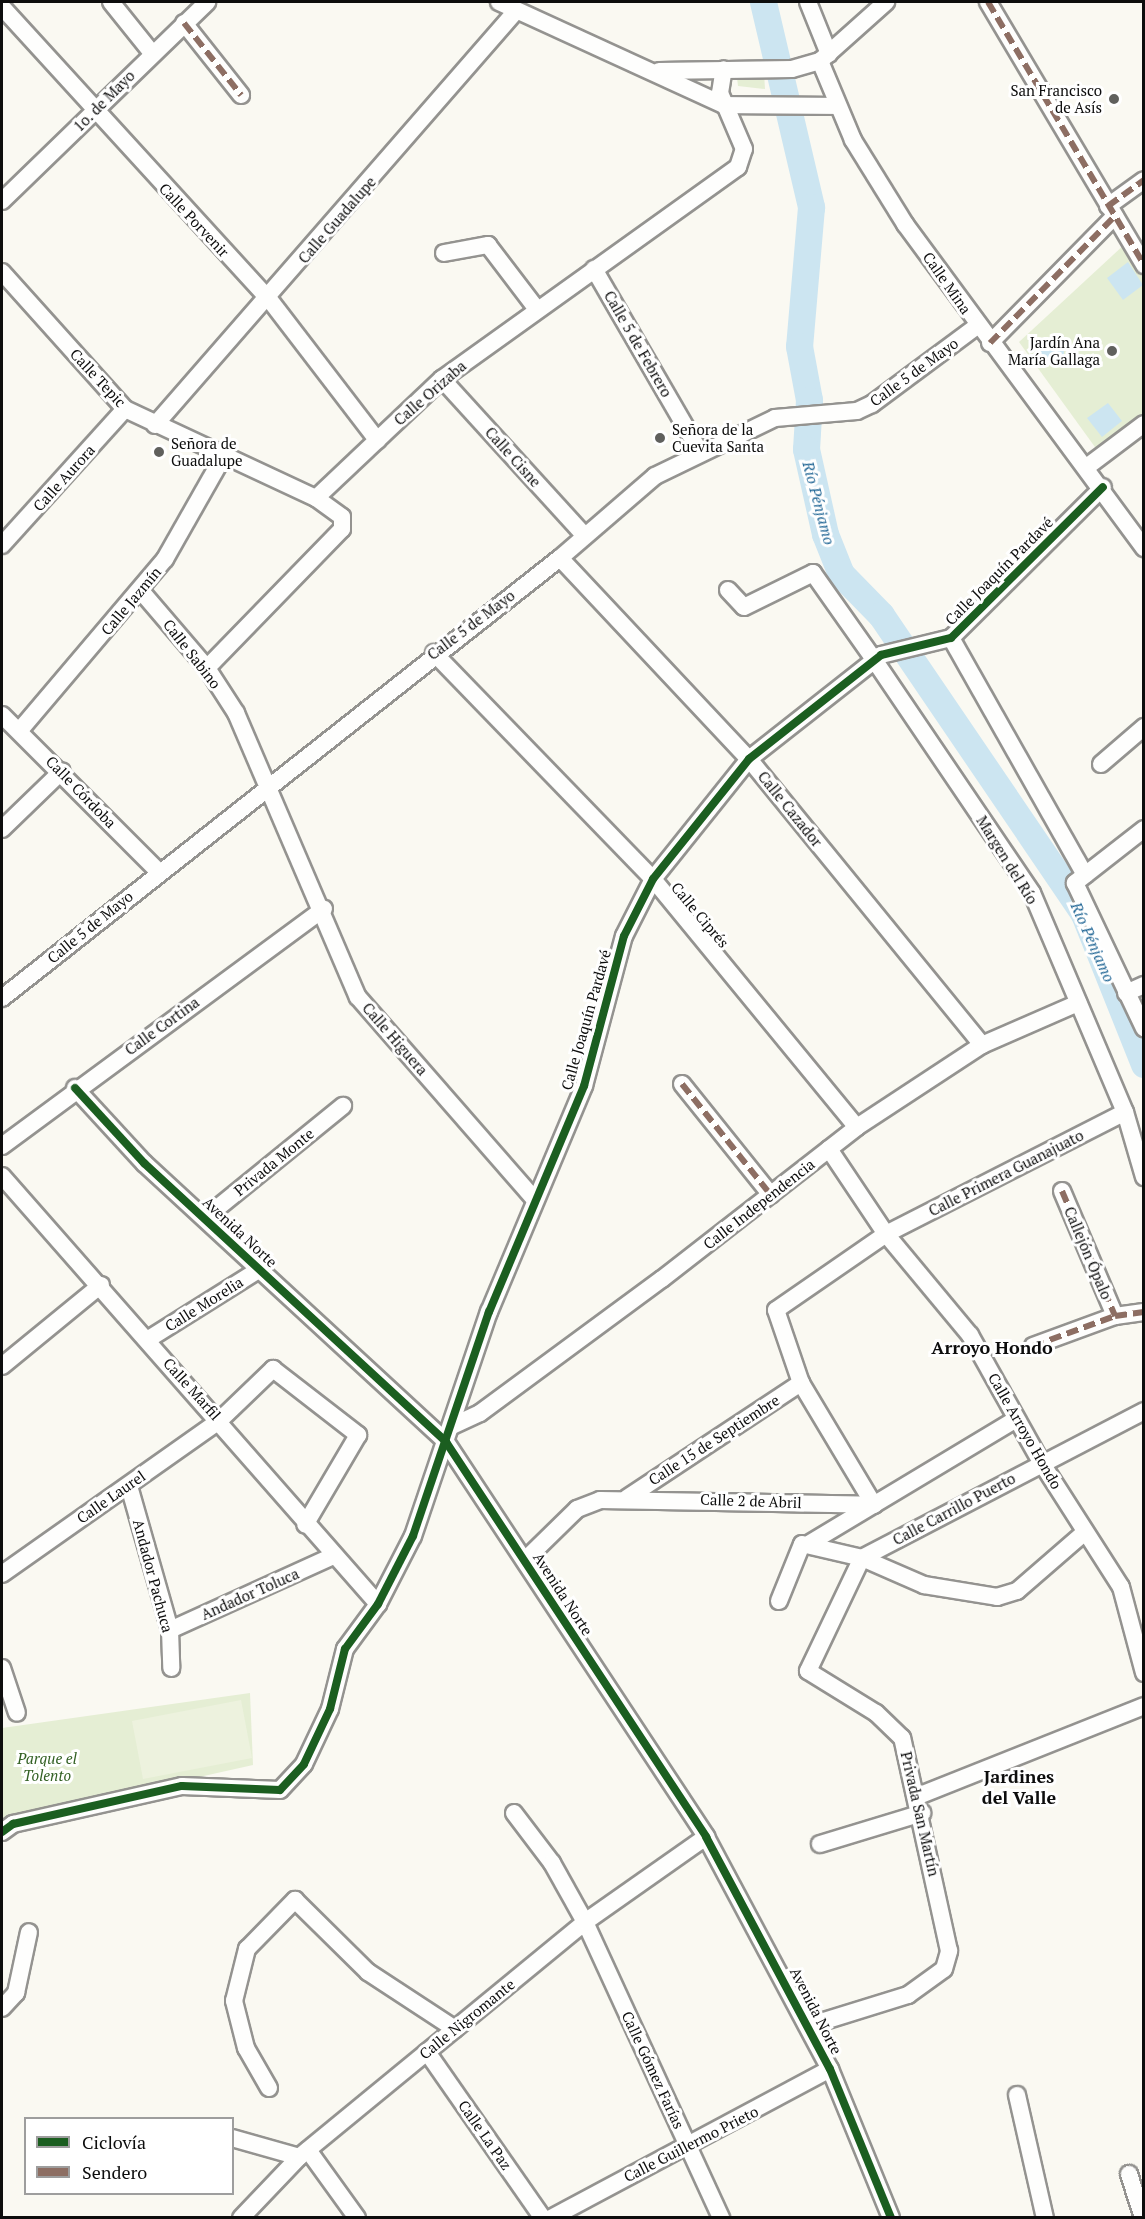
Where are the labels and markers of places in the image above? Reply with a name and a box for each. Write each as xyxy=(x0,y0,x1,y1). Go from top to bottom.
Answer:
place label: San Francisco de Asís xyxy=(1010,81,1102,116)
marker: San Francisco de Asís xyxy=(1107,92,1121,106)
place label: Jardín Ana María Gallaga xyxy=(1008,333,1100,368)
marker: Jardín Ana María Gallaga xyxy=(1105,344,1119,358)
place label: Señora de la Cuevita Santa xyxy=(672,420,764,455)
marker: Señora de la Cuevita Santa xyxy=(653,431,667,445)
place label: Señora de Guadalupe xyxy=(171,434,243,469)
marker: Señora de Guadalupe xyxy=(152,445,166,459)

